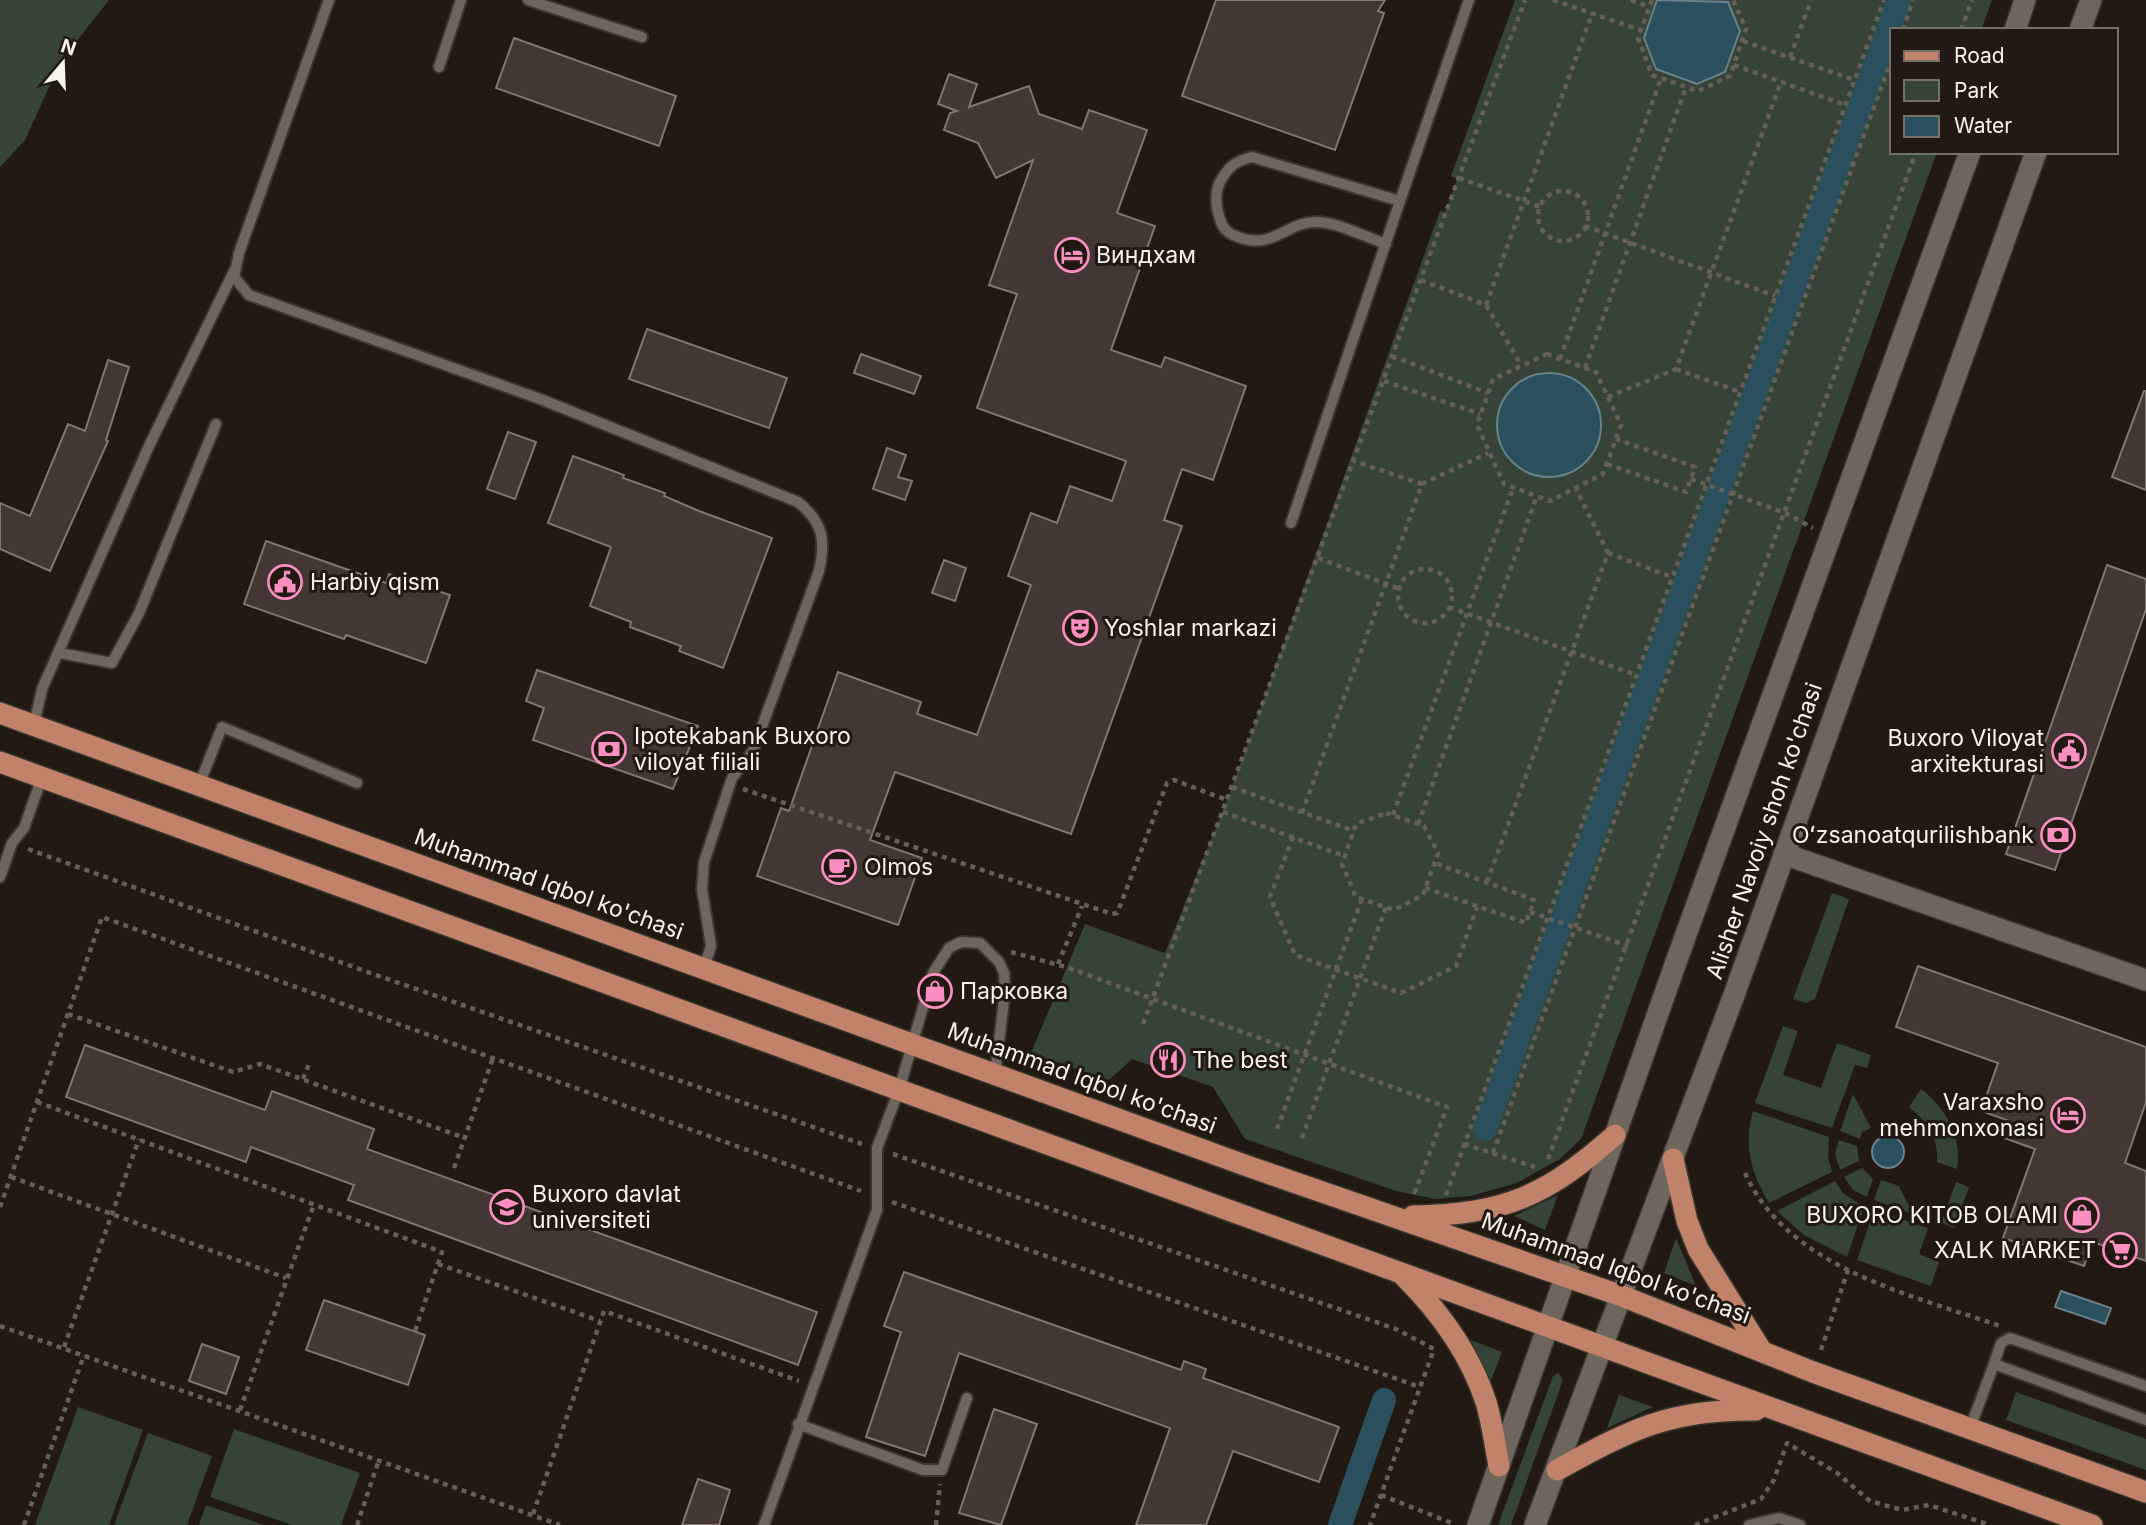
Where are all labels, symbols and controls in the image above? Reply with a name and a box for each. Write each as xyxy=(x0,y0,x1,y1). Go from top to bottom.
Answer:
north arrow xyxy=(28,28,98,98)
legend xyxy=(1890,28,2118,154)
text: N xyxy=(58,34,79,61)
text: Road xyxy=(1954,43,2005,68)
text: Park xyxy=(1954,78,1999,103)
text: Water xyxy=(1954,113,2012,138)
hotel icon: Виндхам xyxy=(1053,236,1091,274)
place label: Виндхам xyxy=(1096,241,1196,269)
public building icon: Harbiy qism xyxy=(266,563,304,601)
place label: Harbiy qism xyxy=(310,568,440,596)
theatre icon: Yoshlar markazi xyxy=(1061,609,1099,647)
place label: Yoshlar markazi xyxy=(1104,614,1277,642)
street label: Alisher Navoiy shoh ko'chasi xyxy=(1700,679,1828,983)
place label: Ipotekabank Buxoro viloyat filiali xyxy=(634,722,851,776)
place label: Buxoro Viloyat arxitekturasi xyxy=(1887,724,2044,778)
bank icon: Ipotekabank Buxoro viloyat filiali xyxy=(590,730,628,768)
public building icon: Buxoro Viloyat arxitekturasi xyxy=(2050,732,2088,770)
bank icon: Oʻzsanoatqurilishbank xyxy=(2039,816,2077,854)
place label: Oʻzsanoatqurilishbank xyxy=(1792,821,2034,849)
street label: Muhammad Iqbol ko'chasi xyxy=(411,822,687,946)
cafe icon: Olmos xyxy=(820,848,858,886)
place label: Olmos xyxy=(864,853,933,881)
shop icon: Парковка xyxy=(916,972,954,1010)
place label: Парковка xyxy=(960,977,1068,1005)
street label: Muhammad Iqbol ko'chasi xyxy=(944,1016,1220,1140)
restaurant icon: The best xyxy=(1149,1041,1187,1079)
place label: The best xyxy=(1192,1046,1288,1074)
place label: Varaxsho mehmonxonasi xyxy=(1879,1088,2044,1142)
hotel icon: Varaxsho mehmonxonasi xyxy=(2049,1096,2087,1134)
place label: Buxoro davlat universiteti xyxy=(532,1180,681,1234)
school or university icon: Buxoro davlat universiteti xyxy=(488,1188,526,1226)
shop icon: BUXORO KITOB OLAMI xyxy=(2063,1196,2101,1234)
place label: BUXORO KITOB OLAMI xyxy=(1806,1201,2058,1229)
street label: Muhammad Iqbol ko'chasi xyxy=(1478,1206,1754,1330)
supermarket icon: XALK MARKET xyxy=(2101,1231,2139,1269)
place label: XALK MARKET xyxy=(1934,1236,2096,1264)

